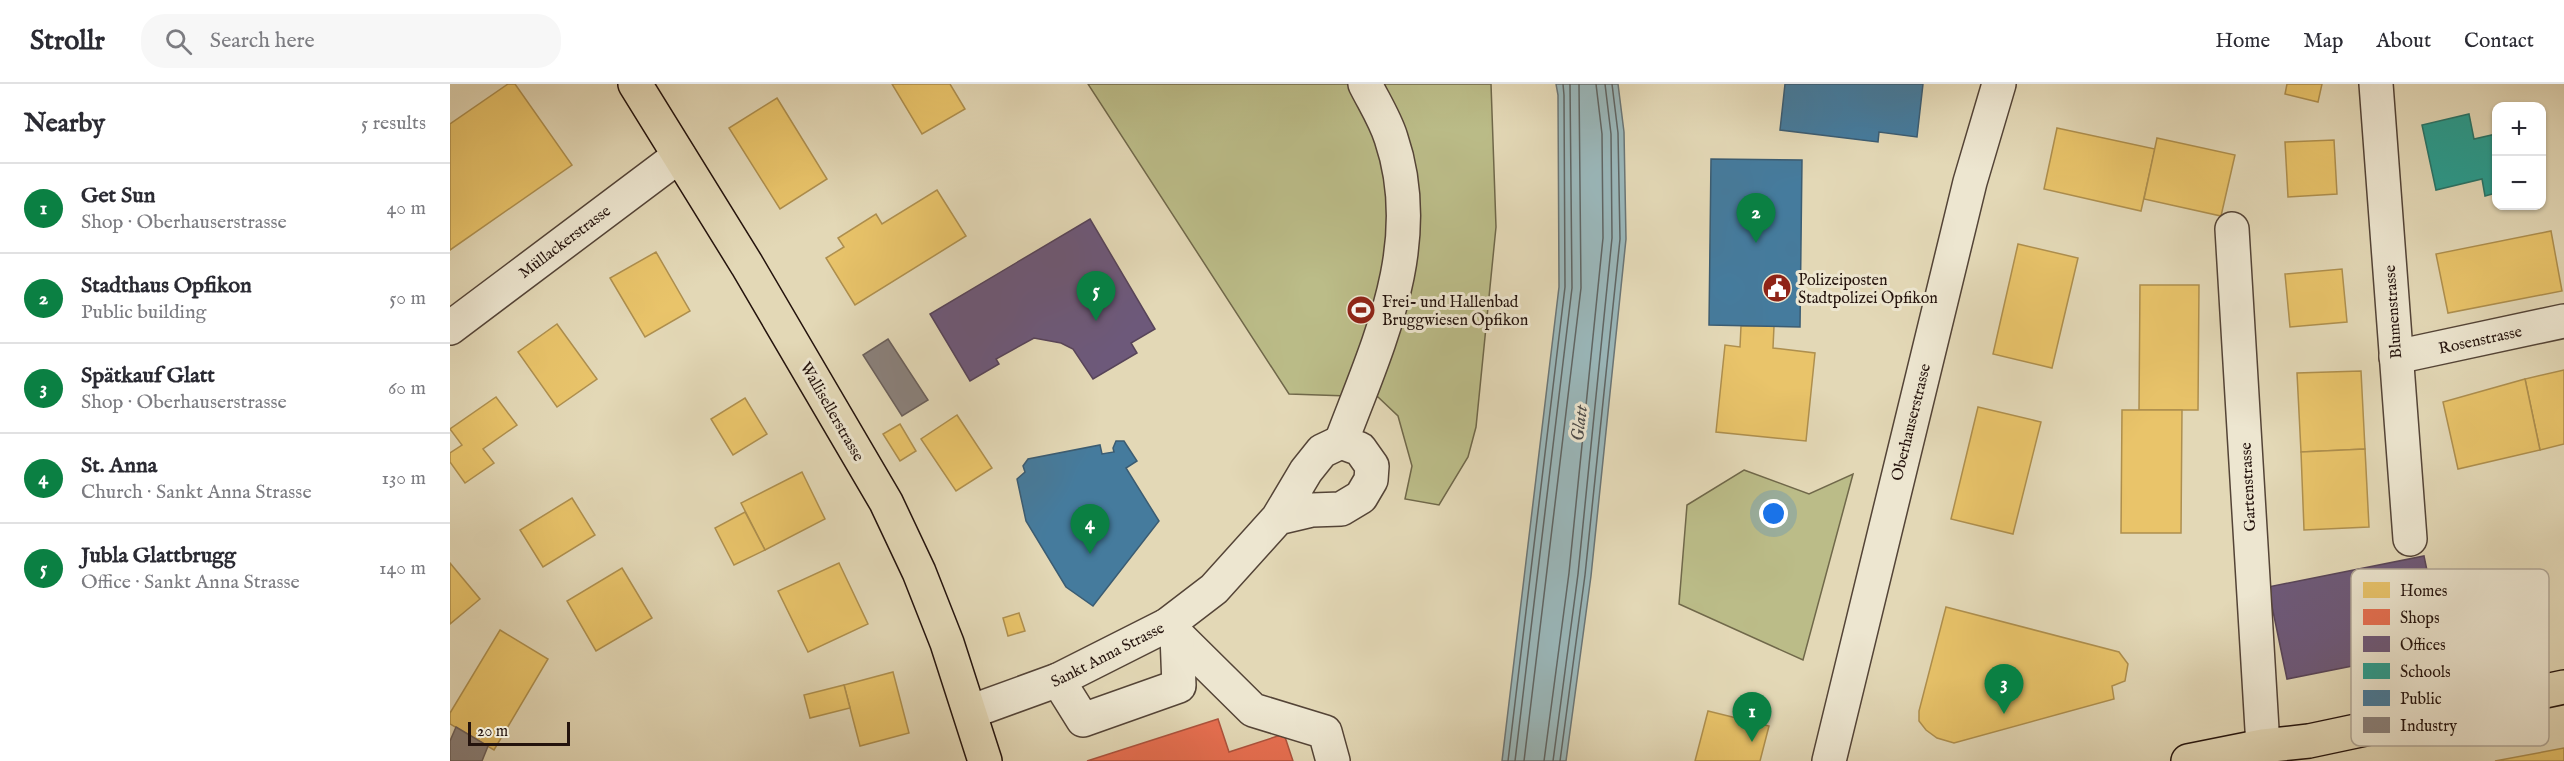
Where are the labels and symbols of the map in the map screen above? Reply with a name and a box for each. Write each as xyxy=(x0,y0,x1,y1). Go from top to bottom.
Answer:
pin: 2 xyxy=(1736,194,1776,243)
street label: Müllackerstrasse xyxy=(515,202,615,284)
street label: Blumenstrasse xyxy=(2381,264,2407,359)
place label: Polizeiposten Stadtpolizei Opfikon xyxy=(1798,271,1938,309)
pin: 5 xyxy=(1076,272,1116,321)
public building icon: Polizeiposten Stadtpolizei Opfikon xyxy=(1761,272,1793,304)
place label: Frei- und Hallenbad Bruggwiesen Opfikon xyxy=(1382,293,1529,331)
sports icon: Frei- und Hallenbad Bruggwiesen Opfikon xyxy=(1345,294,1377,326)
street label: Rosenstrasse xyxy=(2437,322,2524,360)
street label: Wallisellerstrasse xyxy=(795,359,868,465)
street label: Oberhauserstrasse xyxy=(1888,362,1936,483)
water label: Glatt xyxy=(1567,403,1594,442)
street label: Gartenstrasse xyxy=(2237,442,2261,532)
your location xyxy=(1759,499,1788,528)
pin: 4 xyxy=(1070,504,1110,554)
legend xyxy=(2351,569,2549,746)
text: Homes xyxy=(2400,582,2448,602)
text: Shops xyxy=(2400,609,2440,629)
street label: Sankt Anna Strasse xyxy=(1048,619,1168,693)
text: Offices xyxy=(2400,636,2446,656)
text: Schools xyxy=(2400,663,2451,683)
pin: 3 xyxy=(1984,664,2024,714)
text: Public xyxy=(2400,690,2442,710)
pin: 1 xyxy=(1732,692,1772,742)
text: Industry xyxy=(2400,717,2457,737)
scale bar xyxy=(468,719,570,746)

